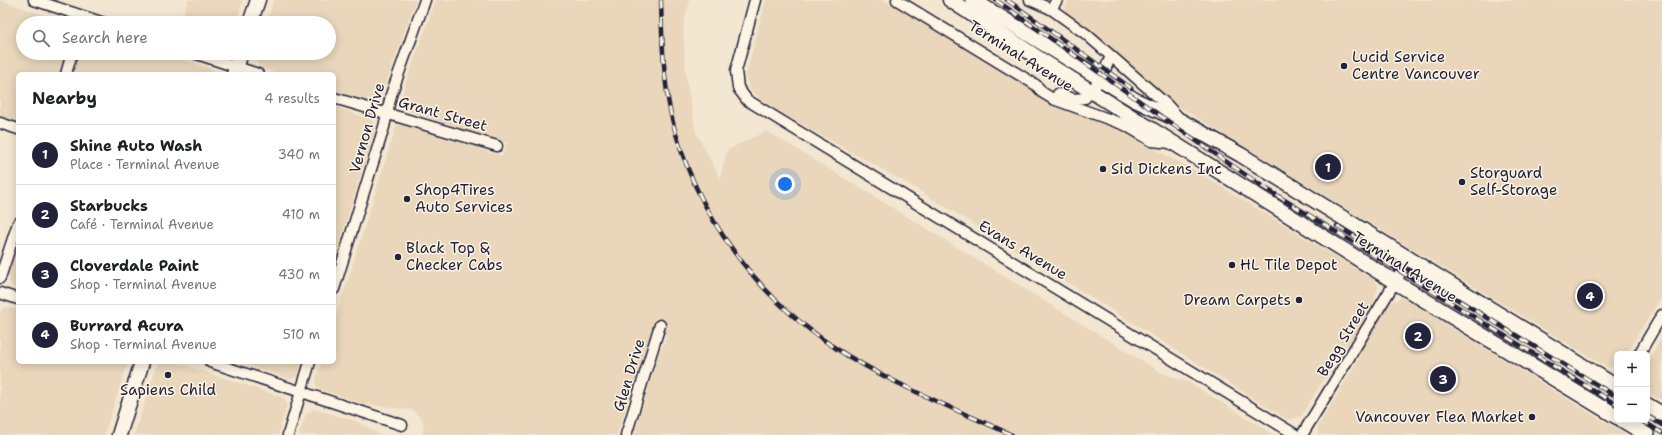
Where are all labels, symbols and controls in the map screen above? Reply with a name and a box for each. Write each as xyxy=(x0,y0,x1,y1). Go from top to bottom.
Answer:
search box xyxy=(16,16,336,60)
street label: Terminal Avenue xyxy=(965,16,1077,96)
icon: search xyxy=(30,27,52,49)
text: Search here xyxy=(62,28,148,48)
place label: Lucid Service Centre Vancouver xyxy=(1352,47,1480,84)
marker: Lucid Service Centre Vancouver xyxy=(1339,61,1349,71)
street label: Vernon Drive xyxy=(345,81,389,175)
text: Nearby xyxy=(32,87,97,109)
text: 4 results xyxy=(264,90,320,107)
street label: Grant Street xyxy=(396,92,490,136)
text: Shine Auto Wash xyxy=(70,136,202,156)
text: 1 xyxy=(42,146,48,163)
text: 340 m xyxy=(278,146,320,163)
pin: 1 xyxy=(1315,152,1341,182)
text: Place · Terminal Avenue xyxy=(70,156,220,173)
place label: Sid Dickens Inc xyxy=(1111,159,1222,179)
place label: Storguard Self-Storage xyxy=(1470,163,1557,200)
marker: Sid Dickens Inc xyxy=(1098,164,1108,174)
your location xyxy=(775,174,795,194)
marker: Storguard Self-Storage xyxy=(1457,177,1467,187)
place label: Shop4Tires Auto Services xyxy=(415,180,513,217)
marker: Shop4Tires Auto Services xyxy=(402,194,412,204)
text: Starbucks xyxy=(70,196,148,216)
text: 2 xyxy=(40,206,50,223)
text: 410 m xyxy=(282,206,320,223)
text: Café · Terminal Avenue xyxy=(70,216,214,233)
street label: Evans Avenue xyxy=(975,216,1071,284)
street label: Terminal Avenue xyxy=(1349,227,1461,307)
place label: Black Top & Checker Cabs xyxy=(406,238,503,275)
marker: Black Top & Checker Cabs xyxy=(393,252,403,262)
place label: HL Tile Depot xyxy=(1240,255,1338,275)
text: Cloverdale Paint xyxy=(70,256,199,276)
marker: HL Tile Depot xyxy=(1227,260,1237,270)
text: 3 xyxy=(40,266,50,283)
text: 430 m xyxy=(278,266,320,283)
text: Shop · Terminal Avenue xyxy=(70,276,217,293)
pin: 4 xyxy=(1577,281,1603,311)
place label: Dream Carpets xyxy=(1184,290,1291,310)
marker: Dream Carpets xyxy=(1294,295,1304,305)
street label: Begg Street xyxy=(1313,298,1373,380)
text: Burrard Acura xyxy=(70,316,184,336)
pin: 2 xyxy=(1405,321,1431,351)
text: 4 xyxy=(40,326,50,343)
text: 510 m xyxy=(283,326,320,343)
text: Shop · Terminal Avenue xyxy=(70,336,217,353)
street label: Glen Drive xyxy=(608,336,650,414)
map controls xyxy=(1614,351,1650,423)
button: + xyxy=(1614,351,1650,387)
pin: 3 xyxy=(1430,364,1456,394)
marker: Sapiens Child xyxy=(163,370,173,380)
place label: Sapiens Child xyxy=(120,380,216,400)
button: − xyxy=(1614,387,1650,423)
place label: Vancouver Flea Market xyxy=(1355,407,1524,427)
marker: Vancouver Flea Market xyxy=(1527,412,1537,422)

